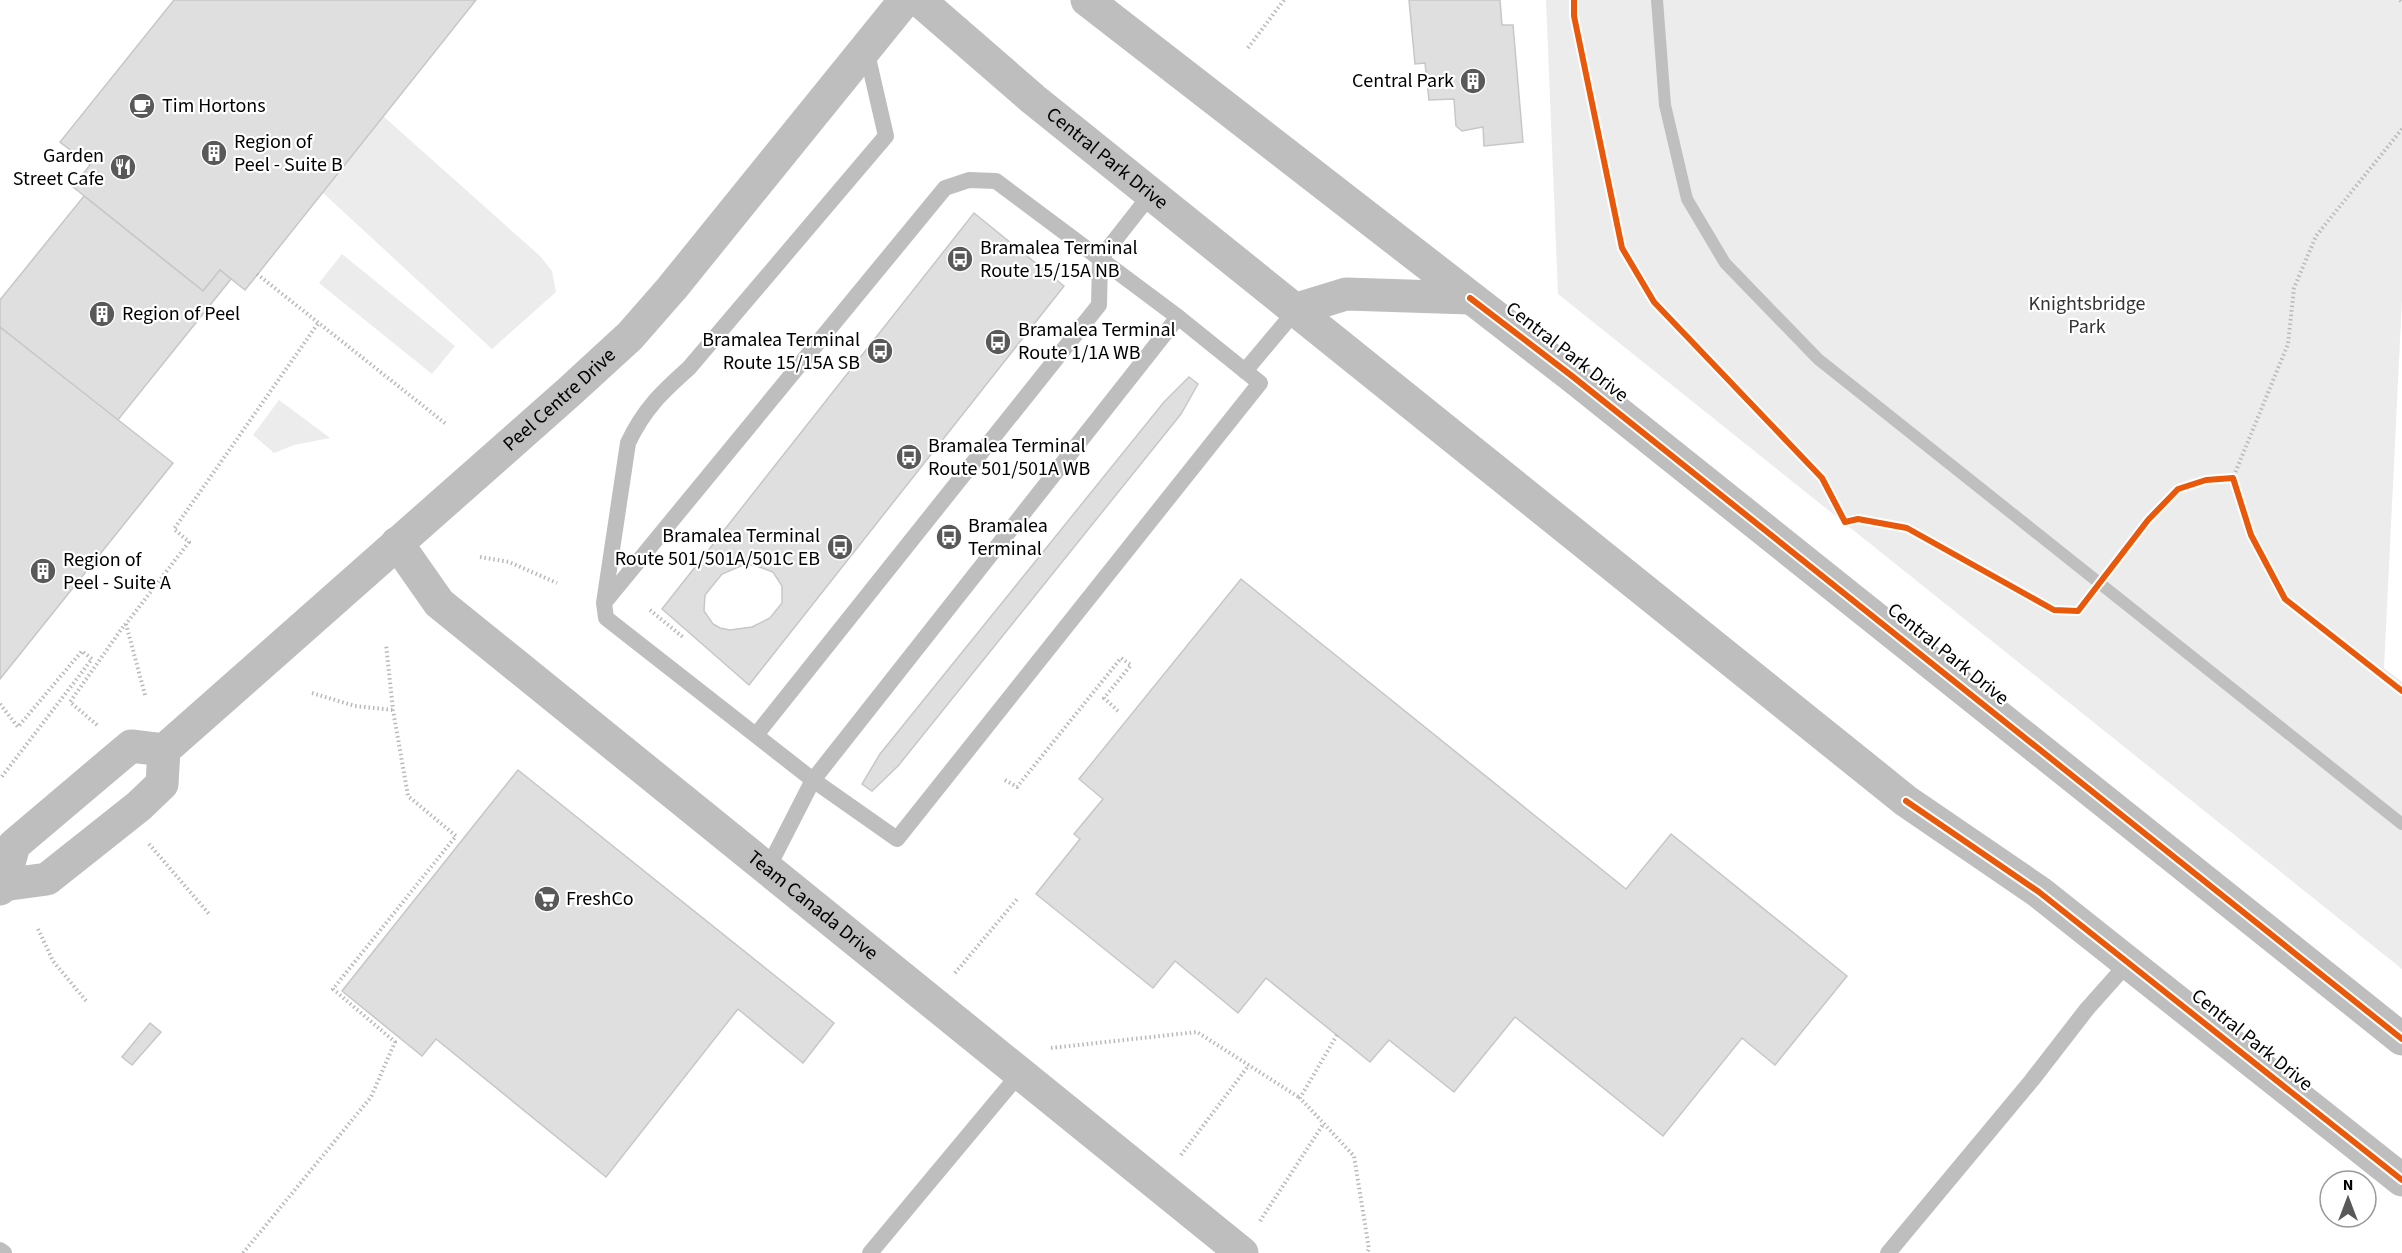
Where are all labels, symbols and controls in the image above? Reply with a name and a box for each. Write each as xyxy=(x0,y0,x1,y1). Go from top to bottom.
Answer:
building icon: Central Park xyxy=(1458,66,1488,96)
place label: Central Park xyxy=(1352,67,1454,95)
cafe icon: Tim Hortons xyxy=(127,91,157,121)
place label: Tim Hortons xyxy=(162,92,266,120)
street label: Central Park Drive xyxy=(1040,101,1174,216)
place label: Region of Peel - Suite B xyxy=(234,128,343,179)
building icon: Region of Peel - Suite B xyxy=(199,138,229,168)
place label: Garden Street Cafe xyxy=(13,142,104,193)
restaurant icon: Garden Street Cafe xyxy=(108,152,138,182)
place label: Bramalea Terminal Route 15/15A NB xyxy=(980,234,1138,285)
bus stop icon: Bramalea Terminal Route 15/15A NB xyxy=(945,244,975,274)
park label: Knightsbridge Park xyxy=(2028,290,2146,341)
street label: Central Park Drive xyxy=(1500,295,1635,409)
building icon: Region of Peel xyxy=(87,299,117,329)
place label: Region of Peel xyxy=(122,300,240,328)
place label: Bramalea Terminal Route 1/1A WB xyxy=(1018,316,1176,367)
place label: Bramalea Terminal Route 15/15A SB xyxy=(702,326,860,377)
bus stop icon: Bramalea Terminal Route 1/1A WB xyxy=(983,327,1013,357)
bus stop icon: Bramalea Terminal Route 15/15A SB xyxy=(865,336,895,366)
street label: Peel Centre Drive xyxy=(497,342,622,458)
place label: Bramalea Terminal Route 501/501A WB xyxy=(928,432,1090,483)
bus stop icon: Bramalea Terminal Route 501/501A WB xyxy=(894,442,924,472)
place label: Bramalea Terminal xyxy=(968,512,1048,563)
place label: Bramalea Terminal Route 501/501A/501C EB xyxy=(615,522,820,573)
bus stop icon: Bramalea Terminal xyxy=(934,522,964,552)
bus stop icon: Bramalea Terminal Route 501/501A/501C EB xyxy=(825,532,855,562)
place label: Region of Peel - Suite A xyxy=(63,546,171,597)
building icon: Region of Peel - Suite A xyxy=(28,556,58,586)
street label: Central Park Drive xyxy=(1881,596,2015,712)
street label: Team Canada Drive xyxy=(741,844,884,967)
supermarket icon: FreshCo xyxy=(532,884,562,914)
place label: FreshCo xyxy=(566,885,634,913)
street label: Central Park Drive xyxy=(2185,982,2319,1098)
north arrow xyxy=(2318,1169,2378,1229)
text: N xyxy=(2343,1174,2353,1196)

